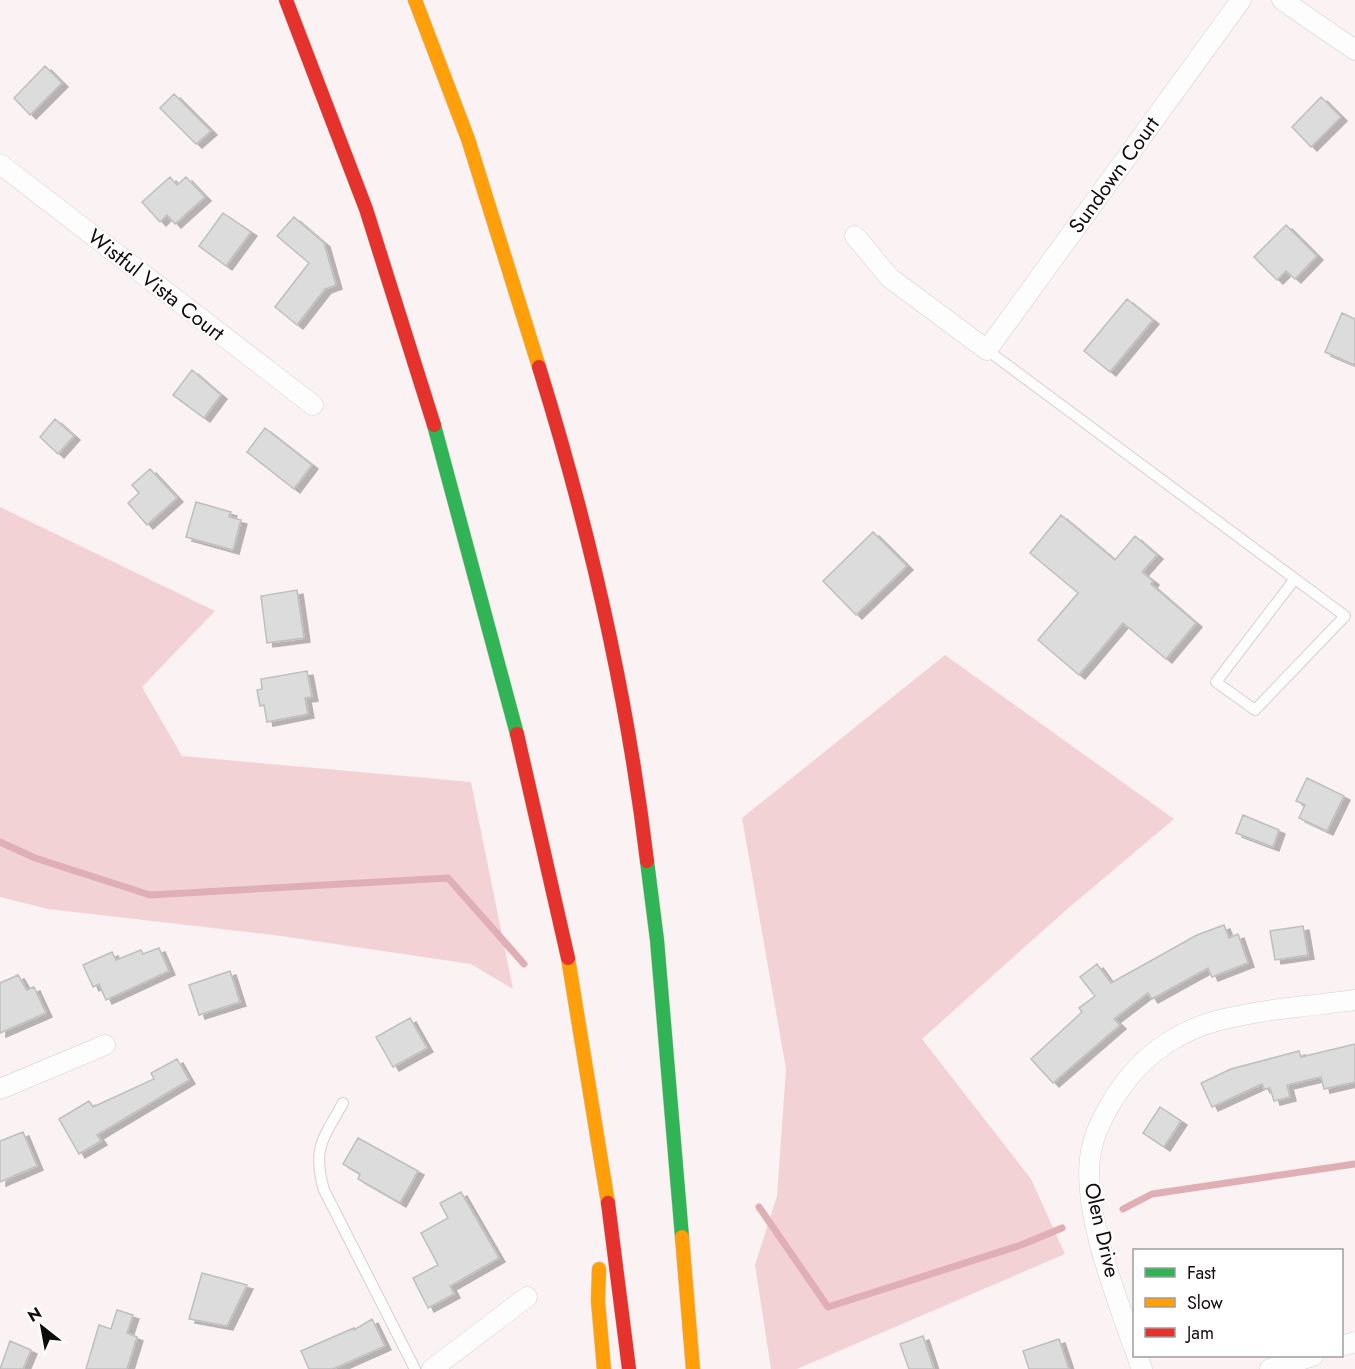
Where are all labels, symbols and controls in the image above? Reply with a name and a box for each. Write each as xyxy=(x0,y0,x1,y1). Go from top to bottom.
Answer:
street label: Sundown Court xyxy=(1061,111,1167,239)
street label: Wistful Vista Court xyxy=(81,222,231,348)
street label: Olen Drive xyxy=(1077,1180,1127,1280)
legend xyxy=(1133,1249,1343,1357)
text: Fast xyxy=(1187,1260,1216,1286)
text: Slow xyxy=(1187,1290,1224,1316)
north arrow xyxy=(12,1297,72,1357)
text: N xyxy=(23,1301,46,1328)
text: Jam xyxy=(1185,1320,1214,1346)

